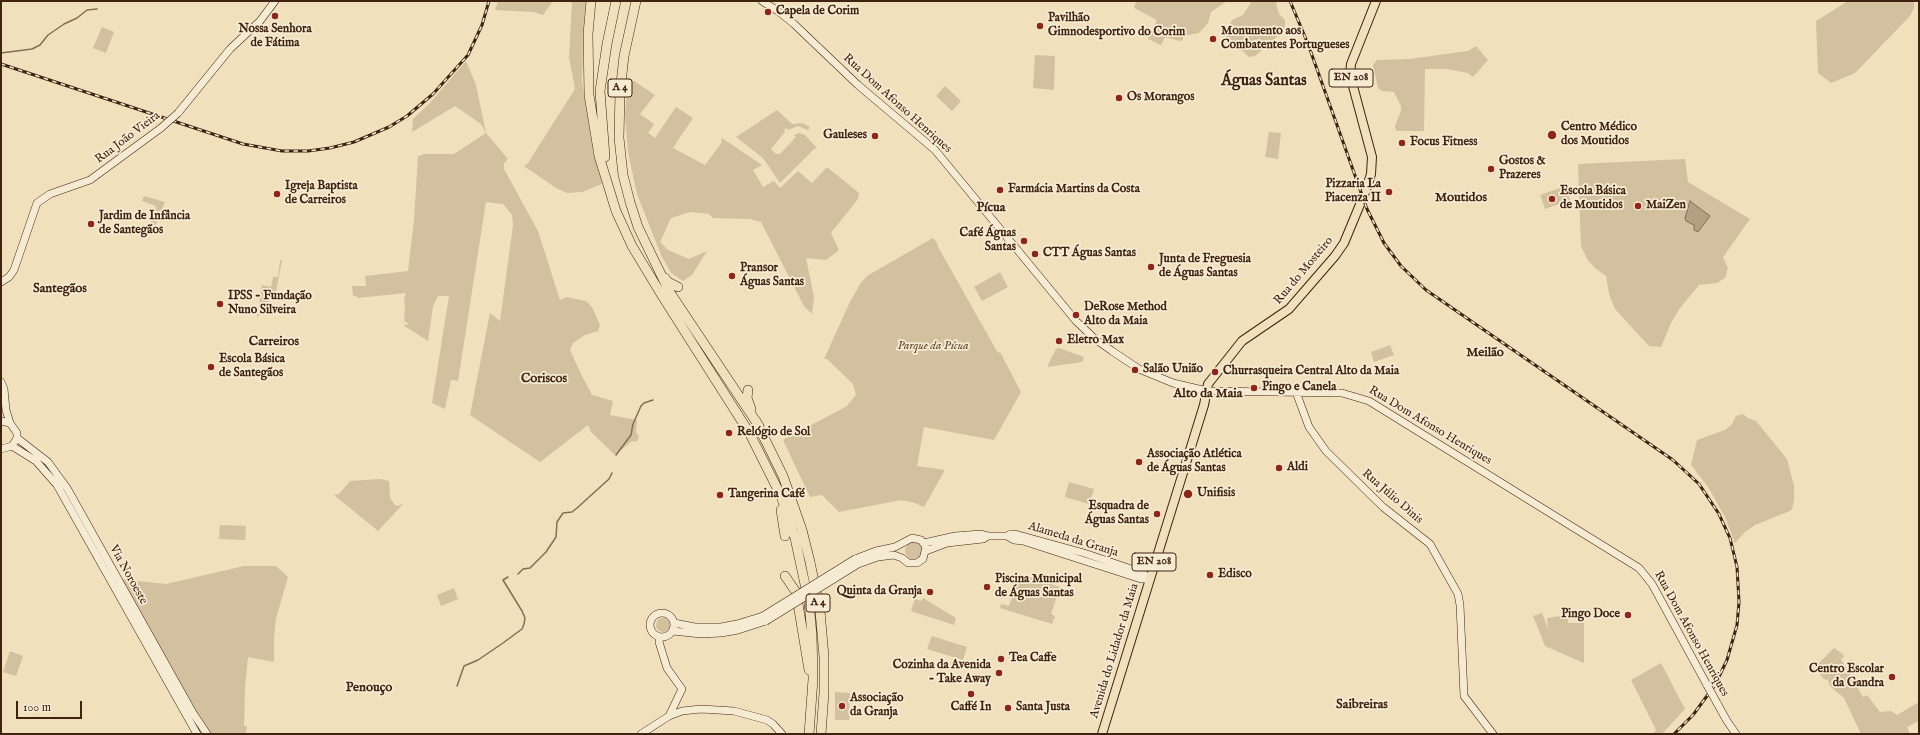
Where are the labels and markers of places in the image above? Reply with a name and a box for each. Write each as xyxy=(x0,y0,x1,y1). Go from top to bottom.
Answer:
place label: Capela de Corim xyxy=(776,5,859,19)
marker: Capela de Corim xyxy=(763,7,773,17)
marker: Nossa Senhora de Fátima xyxy=(270,11,280,21)
place label: Pavilhão Gimnodesportivo do Corim xyxy=(1048,12,1185,40)
marker: Pavilhão Gimnodesportivo do Corim xyxy=(1035,21,1045,31)
place label: Nossa Senhora de Fátima xyxy=(238,23,312,51)
place label: Monumento aos Combatentes Portugueses xyxy=(1221,25,1349,53)
marker: Monumento aos Combatentes Portugueses xyxy=(1208,34,1218,44)
place label: Os Morangos xyxy=(1127,91,1195,105)
marker: Os Morangos xyxy=(1114,93,1124,103)
place label: Centro Médico dos Moutidos xyxy=(1561,121,1637,149)
place label: Gauleses xyxy=(823,129,867,143)
marker: Centro Médico dos Moutidos xyxy=(1546,129,1558,141)
marker: Gauleses xyxy=(870,131,880,141)
place label: Focus Fitness xyxy=(1410,136,1477,150)
marker: Focus Fitness xyxy=(1397,138,1407,148)
place label: Gostos & Prazeres xyxy=(1499,155,1546,183)
marker: Gostos & Prazeres xyxy=(1486,164,1496,174)
place label: Pizzaria La Piacenza II xyxy=(1325,178,1381,206)
place label: Igreja Baptista de Carreiros xyxy=(285,180,358,208)
place label: Farmácia Martins da Costa xyxy=(1008,183,1140,197)
marker: Farmácia Martins da Costa xyxy=(995,185,1005,195)
place label: Escola Básica de Moutidos xyxy=(1560,185,1626,213)
marker: Pizzaria La Piacenza II xyxy=(1384,187,1394,197)
marker: Igreja Baptista de Carreiros xyxy=(272,189,282,199)
marker: Escola Básica de Moutidos xyxy=(1547,194,1557,204)
place label: MaiZen xyxy=(1646,199,1686,213)
marker: MaiZen xyxy=(1633,201,1643,211)
place label: Jardim de Infância de Santegãos xyxy=(99,210,190,238)
marker: Jardim de Infância de Santegãos xyxy=(86,219,96,229)
place label: Café Águas Santas xyxy=(960,227,1016,255)
marker: Café Águas Santas xyxy=(1019,236,1029,246)
place label: CTT Águas Santas xyxy=(1043,247,1136,261)
marker: CTT Águas Santas xyxy=(1030,249,1040,259)
place label: Junta de Freguesia de Águas Santas xyxy=(1159,253,1251,281)
place label: Pransor Águas Santas xyxy=(740,262,804,290)
marker: Junta de Freguesia de Águas Santas xyxy=(1146,262,1156,272)
marker: Pransor Águas Santas xyxy=(727,271,737,281)
place label: IPSS - Fundação Nuno Silveira xyxy=(228,290,312,318)
marker: IPSS - Fundação Nuno Silveira xyxy=(215,299,225,309)
place label: DeRose Method Alto da Maia xyxy=(1084,301,1167,329)
marker: DeRose Method Alto da Maia xyxy=(1071,310,1081,320)
place label: Eletro Max xyxy=(1067,334,1124,348)
marker: Eletro Max xyxy=(1054,336,1064,346)
place label: Escola Básica de Santegãos xyxy=(219,353,285,381)
marker: Escola Básica de Santegãos xyxy=(206,362,216,372)
place label: Salão União xyxy=(1143,363,1203,377)
marker: Salão União xyxy=(1130,365,1140,375)
place label: Churrasqueira Central Alto da Maia xyxy=(1223,365,1399,379)
marker: Churrasqueira Central Alto da Maia xyxy=(1210,367,1220,377)
place label: Pingo e Canela xyxy=(1262,381,1336,395)
marker: Pingo e Canela xyxy=(1249,383,1259,393)
place label: Relógio de Sol xyxy=(737,426,810,440)
marker: Relógio de Sol xyxy=(724,428,734,438)
place label: Associação Atlética de Águas Santas xyxy=(1147,448,1242,476)
marker: Associação Atlética de Águas Santas xyxy=(1134,457,1144,467)
place label: Aldi xyxy=(1287,461,1308,475)
marker: Aldi xyxy=(1274,463,1284,473)
place label: Unifisis xyxy=(1197,487,1235,501)
place label: Tangerina Café xyxy=(728,488,805,502)
marker: Unifisis xyxy=(1182,488,1194,500)
marker: Tangerina Café xyxy=(715,490,725,500)
place label: Esquadra de Águas Santas xyxy=(1085,500,1149,528)
marker: Esquadra de Águas Santas xyxy=(1152,509,1162,519)
place label: Edisco xyxy=(1218,568,1252,582)
marker: Edisco xyxy=(1205,570,1215,580)
place label: Piscina Municipal de Águas Santas xyxy=(995,573,1082,601)
marker: Piscina Municipal de Águas Santas xyxy=(982,582,992,592)
place label: Quinta da Granja xyxy=(837,585,922,599)
marker: Quinta da Granja xyxy=(925,587,935,597)
place label: Pingo Doce xyxy=(1561,608,1620,622)
marker: Pingo Doce xyxy=(1623,610,1633,620)
place label: Tea Caffe xyxy=(1009,652,1056,666)
marker: Tea Caffe xyxy=(996,654,1006,664)
place label: Cozinha da Avenida - Take Away xyxy=(893,659,991,687)
place label: Centro Escolar da Gandra xyxy=(1809,663,1884,691)
marker: Cozinha da Avenida - Take Away xyxy=(994,668,1004,678)
marker: Centro Escolar da Gandra xyxy=(1887,672,1897,682)
marker: Caffé In xyxy=(966,689,976,699)
place label: Associação da Granja xyxy=(850,692,903,720)
marker: Associação da Granja xyxy=(837,701,847,711)
place label: Caffé In xyxy=(951,701,991,715)
place label: Santa Justa xyxy=(1016,701,1070,715)
marker: Santa Justa xyxy=(1003,703,1013,713)

